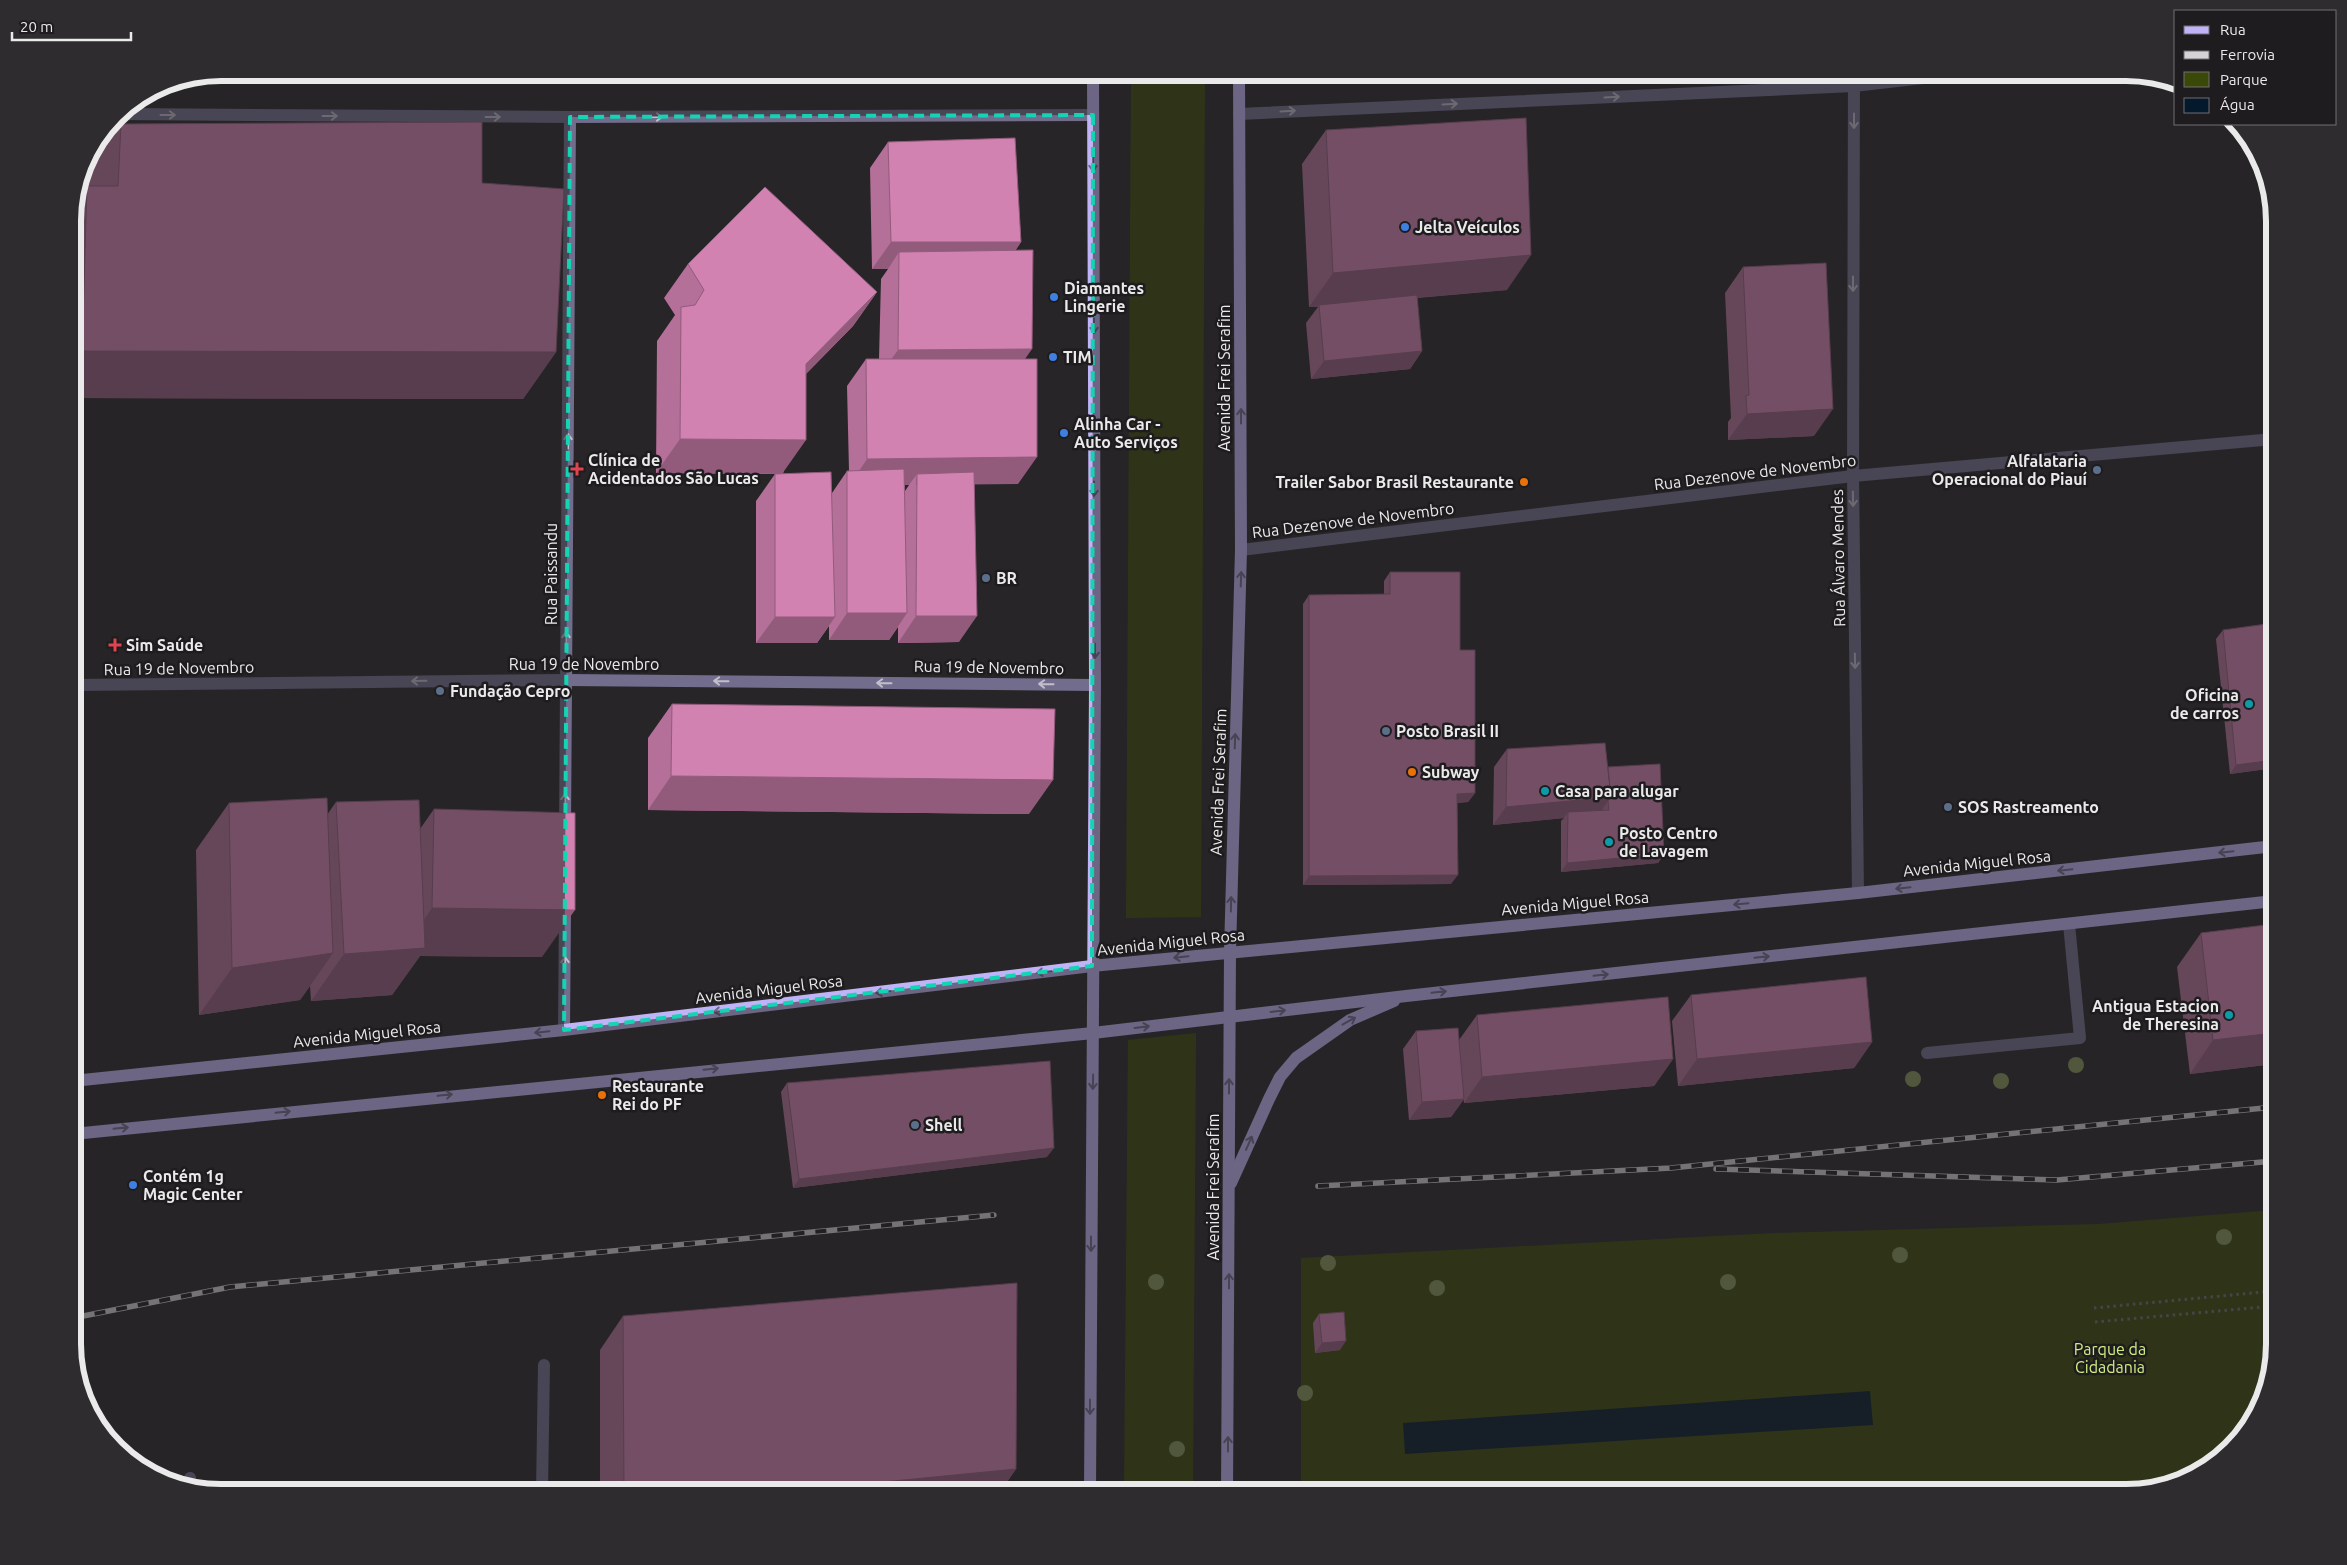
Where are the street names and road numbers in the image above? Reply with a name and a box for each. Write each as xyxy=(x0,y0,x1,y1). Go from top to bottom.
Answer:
street label: Avenida Frei Serafim xyxy=(1215,305,1233,451)
street label: Rua Dezenove de Novembro xyxy=(1653,451,1857,493)
street label: Rua Álvaro Mendes xyxy=(1826,489,1848,627)
street label: Rua Dezenove de Novembro xyxy=(1251,499,1455,541)
street label: Rua Paissandu xyxy=(542,523,560,625)
street label: Rua 19 de Novembro xyxy=(509,655,659,673)
street label: Rua 19 de Novembro xyxy=(914,657,1064,677)
street label: Rua 19 de Novembro xyxy=(104,658,254,678)
street label: Avenida Frei Serafim xyxy=(1206,708,1230,856)
street label: Avenida Miguel Rosa xyxy=(1902,846,2052,880)
street label: Avenida Miguel Rosa xyxy=(1500,888,1650,918)
street label: Avenida Miguel Rosa xyxy=(1096,925,1246,959)
street label: Avenida Miguel Rosa xyxy=(694,971,844,1007)
street label: Avenida Miguel Rosa xyxy=(292,1017,442,1051)
street label: Avenida Frei Serafim xyxy=(1204,1114,1222,1260)

